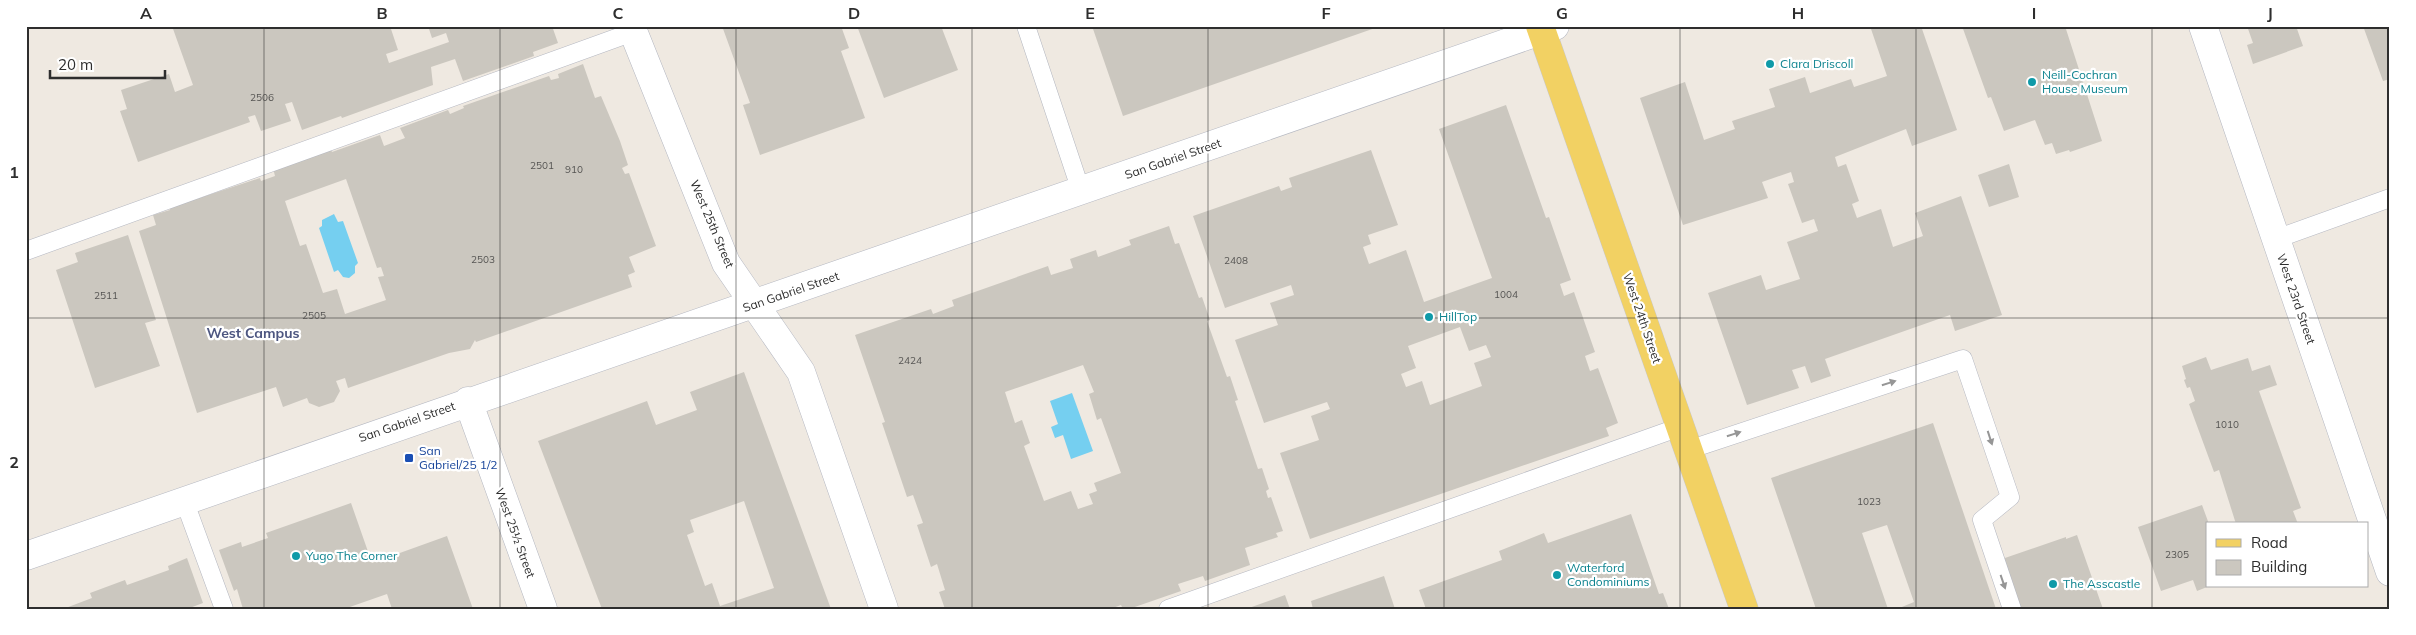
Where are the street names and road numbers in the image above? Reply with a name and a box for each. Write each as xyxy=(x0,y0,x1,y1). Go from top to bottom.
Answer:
street label: San Gabriel Street xyxy=(1123,135,1223,182)
street label: West 25th Street xyxy=(687,177,738,270)
street label: West 23rd Street xyxy=(2274,252,2319,346)
street label: San Gabriel Street xyxy=(741,268,841,315)
street label: West 24th Street xyxy=(1620,271,1665,365)
street label: San Gabriel Street xyxy=(357,398,457,445)
street label: West 25½ Street xyxy=(492,486,539,580)

